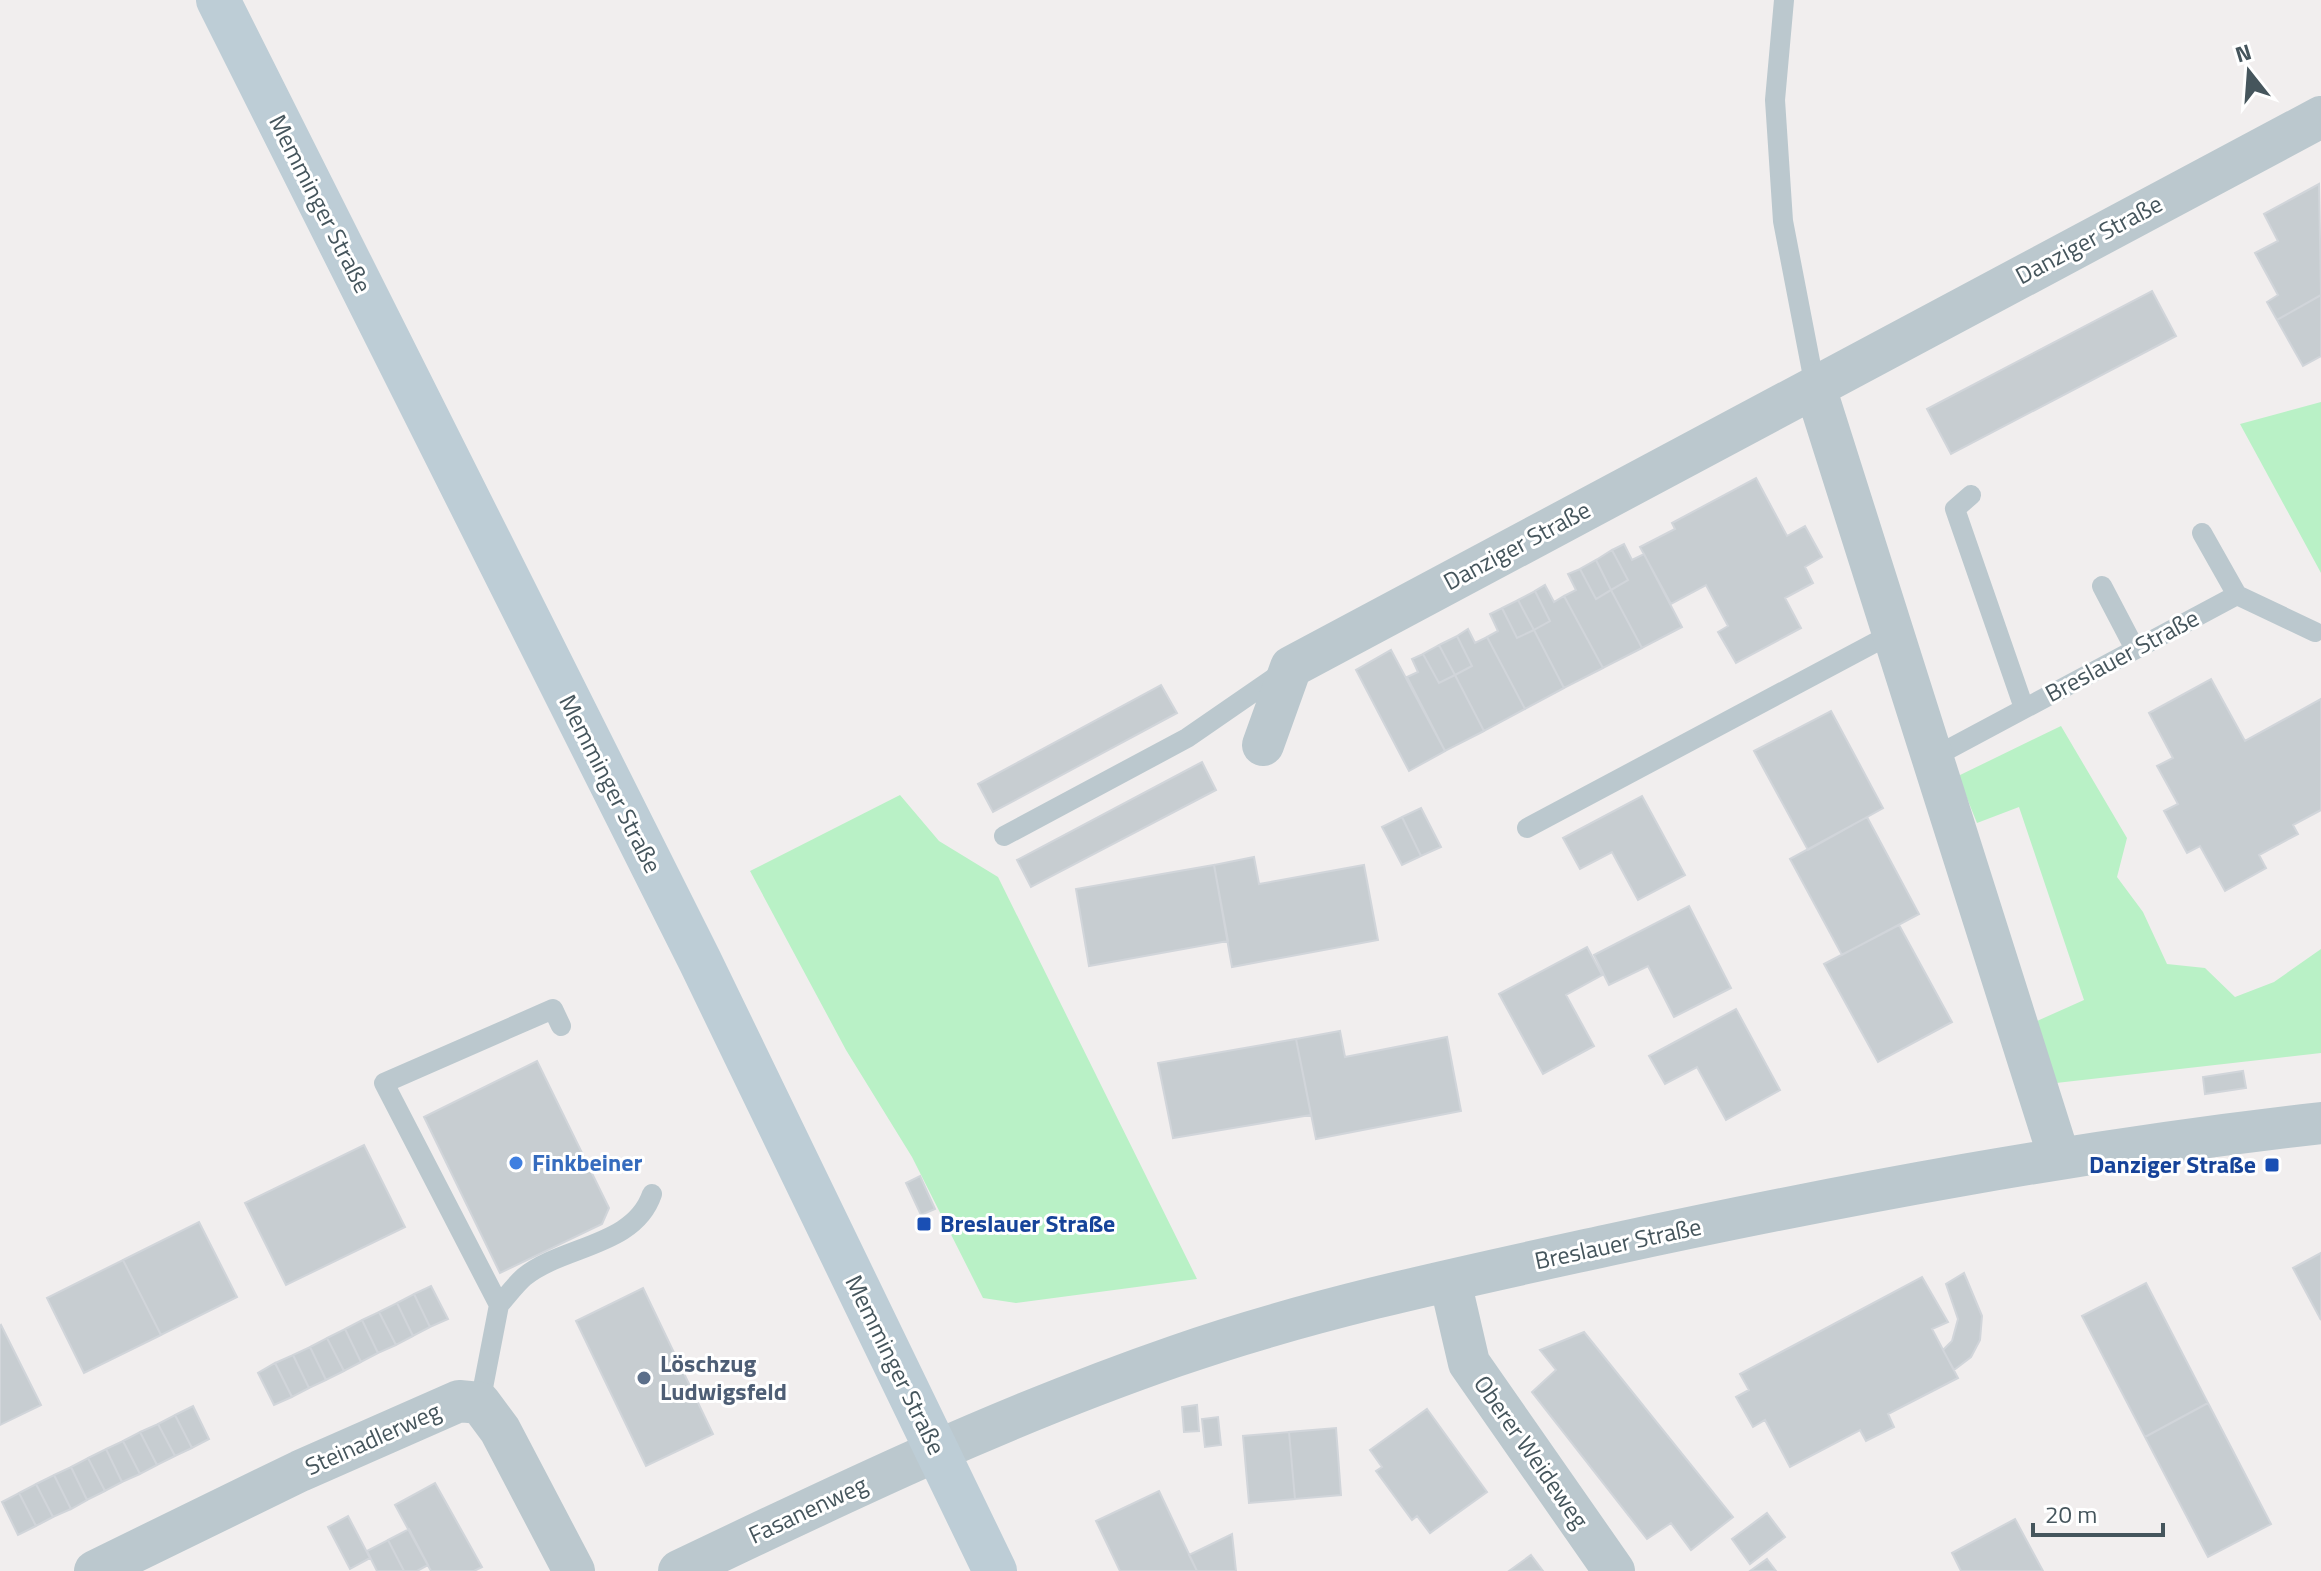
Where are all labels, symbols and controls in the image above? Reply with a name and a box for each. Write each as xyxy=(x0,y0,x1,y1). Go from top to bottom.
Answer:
north arrow xyxy=(2209,32,2289,112)
text: N xyxy=(2231,34,2255,71)
street label: Memminger Straße xyxy=(260,108,381,299)
street label: Danziger Straße xyxy=(2009,185,2169,293)
street label: Danziger Straße xyxy=(1437,491,1597,599)
street label: Breslauer Straße xyxy=(2038,599,2205,711)
street label: Memminger Straße xyxy=(550,688,671,879)
place label: Finkbeiner xyxy=(532,1144,643,1180)
place label: Danziger Straße xyxy=(2089,1146,2256,1182)
marker: Finkbeiner xyxy=(507,1154,525,1172)
marker: Danziger Straße xyxy=(2263,1156,2281,1174)
place label: Breslauer Straße xyxy=(940,1205,1115,1241)
street label: Breslauer Straße xyxy=(1531,1208,1704,1278)
marker: Breslauer Straße xyxy=(915,1215,933,1233)
street label: Memminger Straße xyxy=(837,1269,955,1460)
place label: Löschzug Ludwigsfeld xyxy=(660,1345,787,1409)
street label: Oberer Weideweg xyxy=(1465,1367,1598,1535)
marker: Löschzug Ludwigsfeld xyxy=(635,1369,653,1387)
street label: Steinadlerweg xyxy=(299,1392,446,1484)
street label: Fasanenweg xyxy=(742,1466,873,1552)
scale bar xyxy=(2033,1487,2163,1537)
text: 20 m xyxy=(2045,1496,2097,1532)

